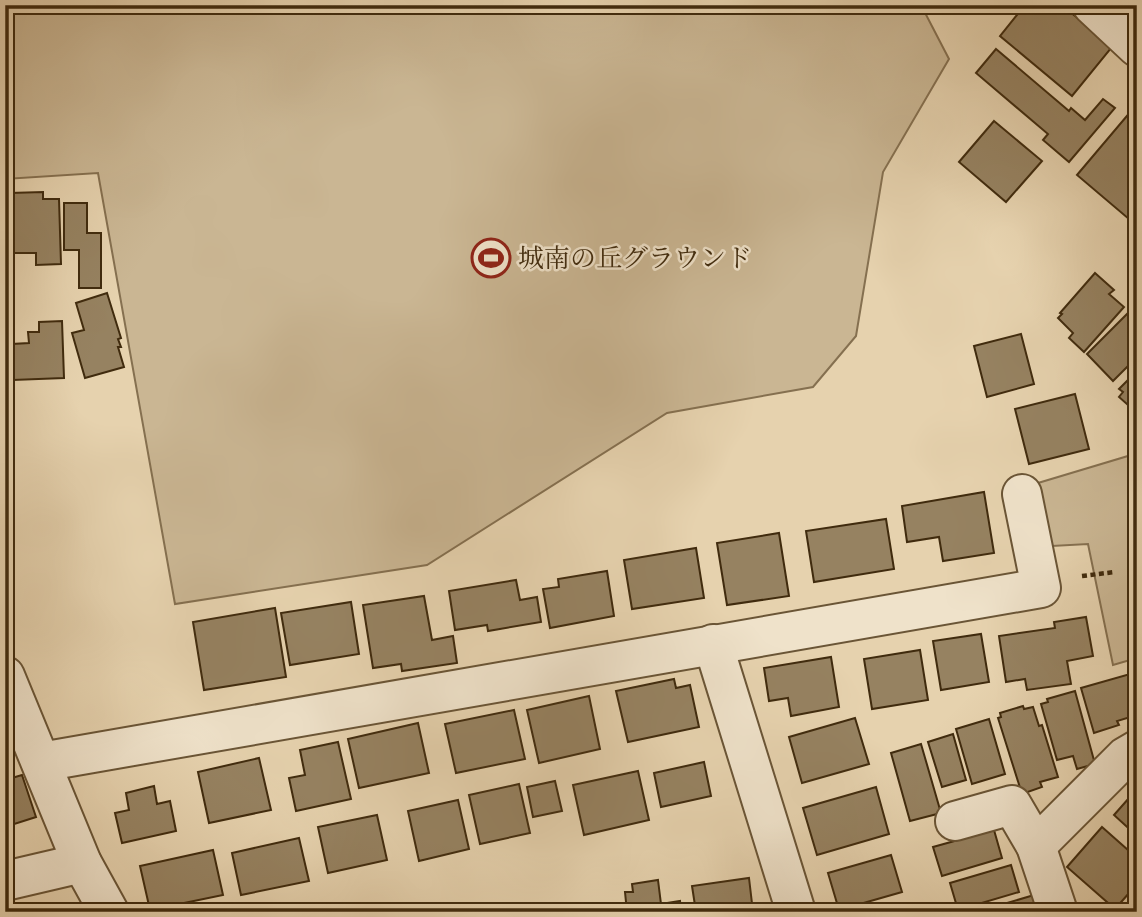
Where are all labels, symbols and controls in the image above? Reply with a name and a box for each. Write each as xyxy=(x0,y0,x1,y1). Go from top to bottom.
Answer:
sports icon: 城南の丘グラウンド xyxy=(470,237,512,279)
place label: 城南の丘グラウンド xyxy=(518,241,752,276)

